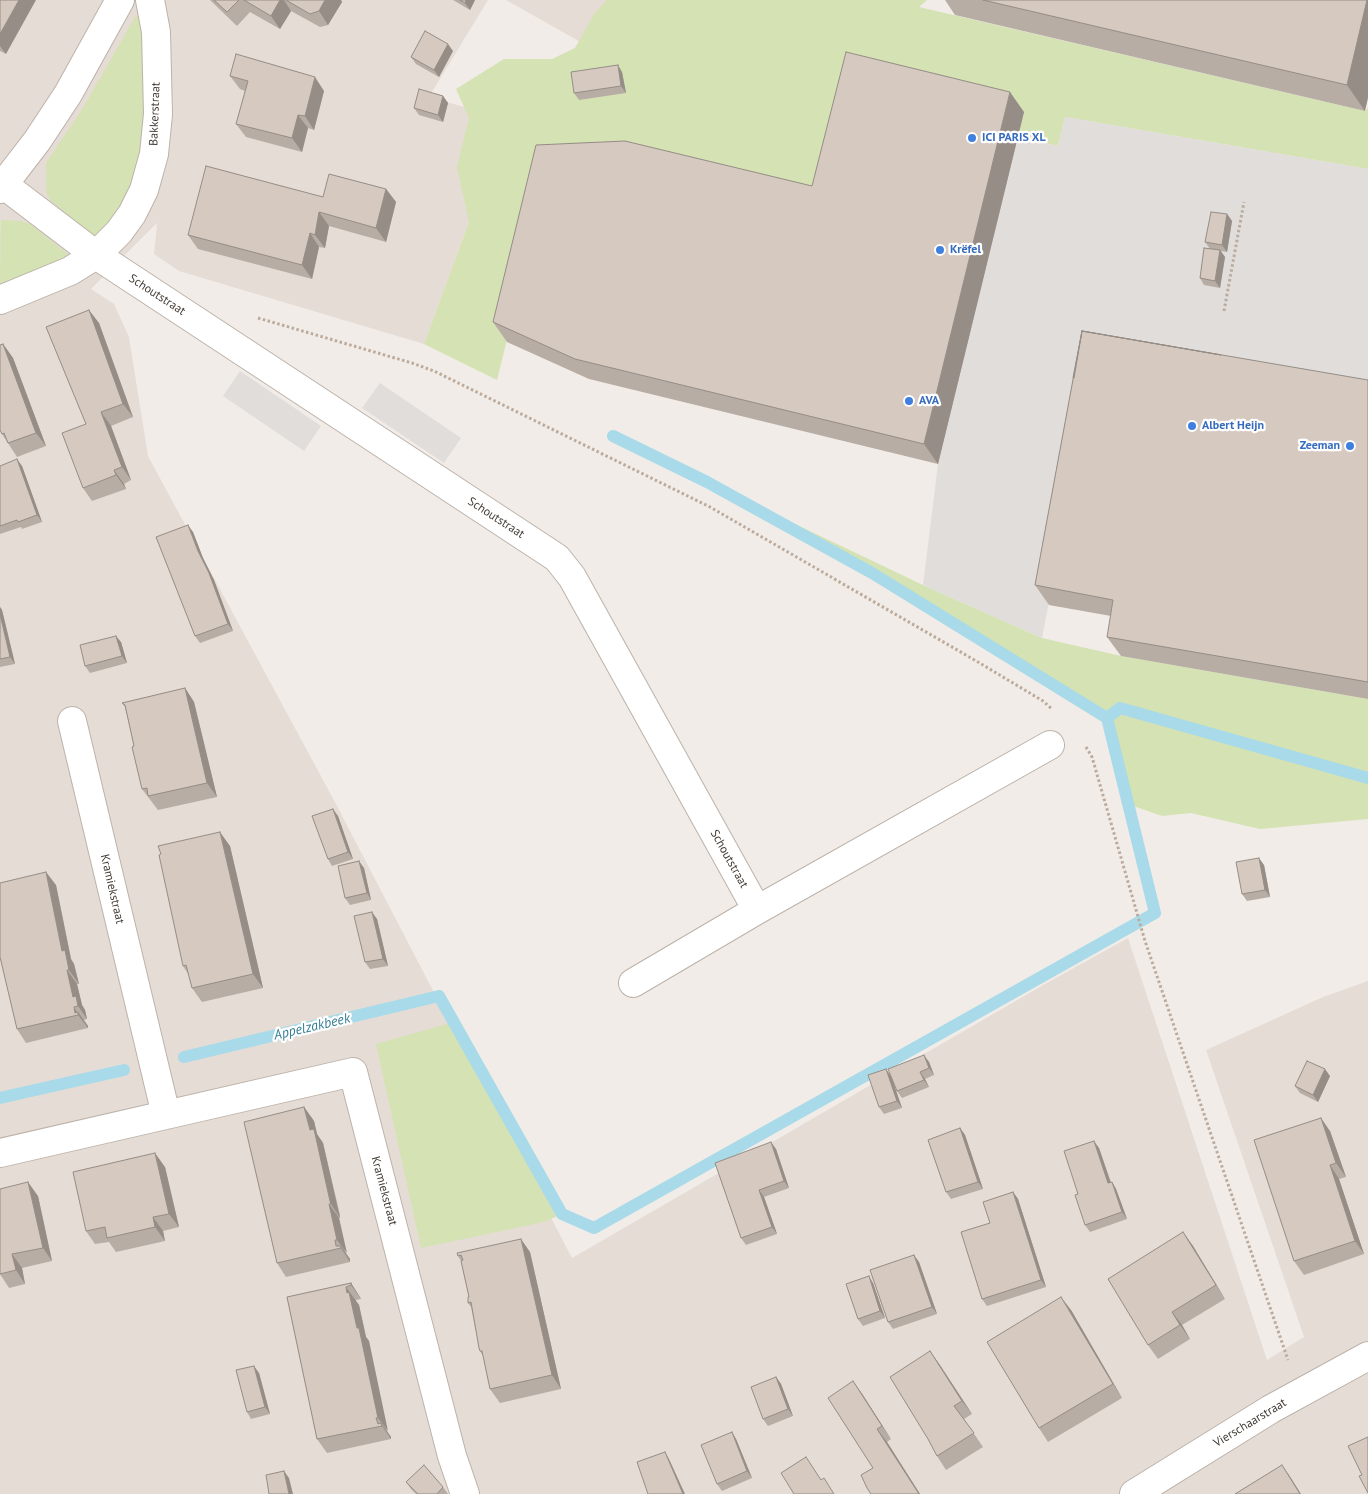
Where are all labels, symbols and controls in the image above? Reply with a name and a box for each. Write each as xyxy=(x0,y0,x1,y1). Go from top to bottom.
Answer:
street label: Bakkerstraat xyxy=(147,82,163,146)
place label: ICI PARIS XL xyxy=(982,131,1046,145)
marker: ICI PARIS XL xyxy=(966,132,978,144)
place label: Krëfel xyxy=(950,243,981,257)
marker: Krëfel xyxy=(934,244,946,256)
street label: Schoutstraat xyxy=(126,271,188,319)
place label: AVA xyxy=(919,394,939,408)
marker: AVA xyxy=(903,395,915,407)
place label: Albert Heijn xyxy=(1202,419,1264,433)
marker: Albert Heijn xyxy=(1186,420,1198,432)
place label: Zeeman xyxy=(1300,439,1340,453)
marker: Zeeman xyxy=(1344,440,1356,452)
street label: Schoutstraat xyxy=(465,494,527,542)
street label: Schoutstraat xyxy=(707,827,751,891)
street label: Kramiekstraat xyxy=(97,853,127,925)
water label: Appelzakbeek xyxy=(272,1010,352,1044)
street label: Kramiekstraat xyxy=(368,1155,400,1227)
street label: Vierschaarstraat xyxy=(1211,1396,1289,1450)

